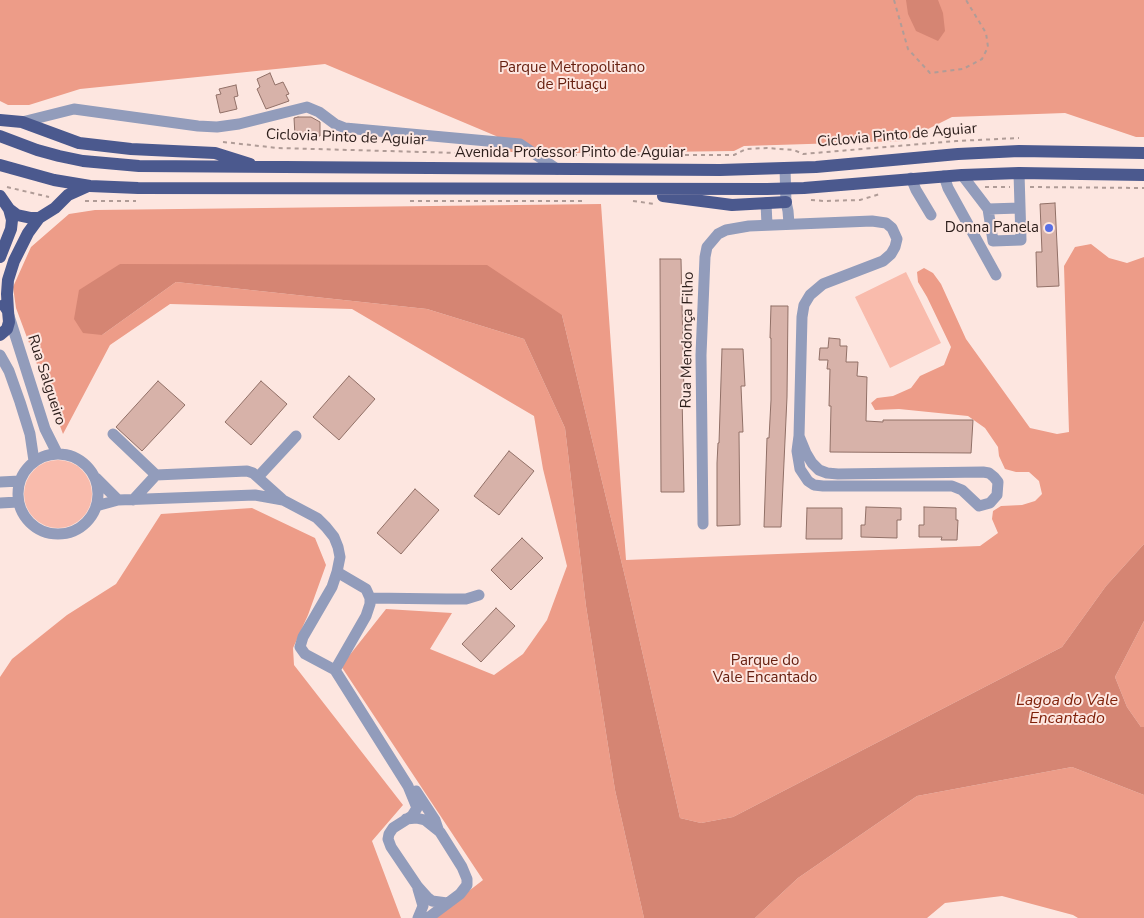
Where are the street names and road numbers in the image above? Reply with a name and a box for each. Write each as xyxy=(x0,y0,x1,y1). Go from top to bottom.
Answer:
street label: Ciclovia Pinto de Aguiar xyxy=(816,120,978,152)
street label: Ciclovia Pinto de Aguiar xyxy=(266,126,426,150)
street label: Avenida Professor Pinto de Aguiar xyxy=(455,144,685,162)
street label: Rua Mendonça Filho xyxy=(678,271,698,409)
street label: Rua Salgueiro xyxy=(23,332,69,428)

